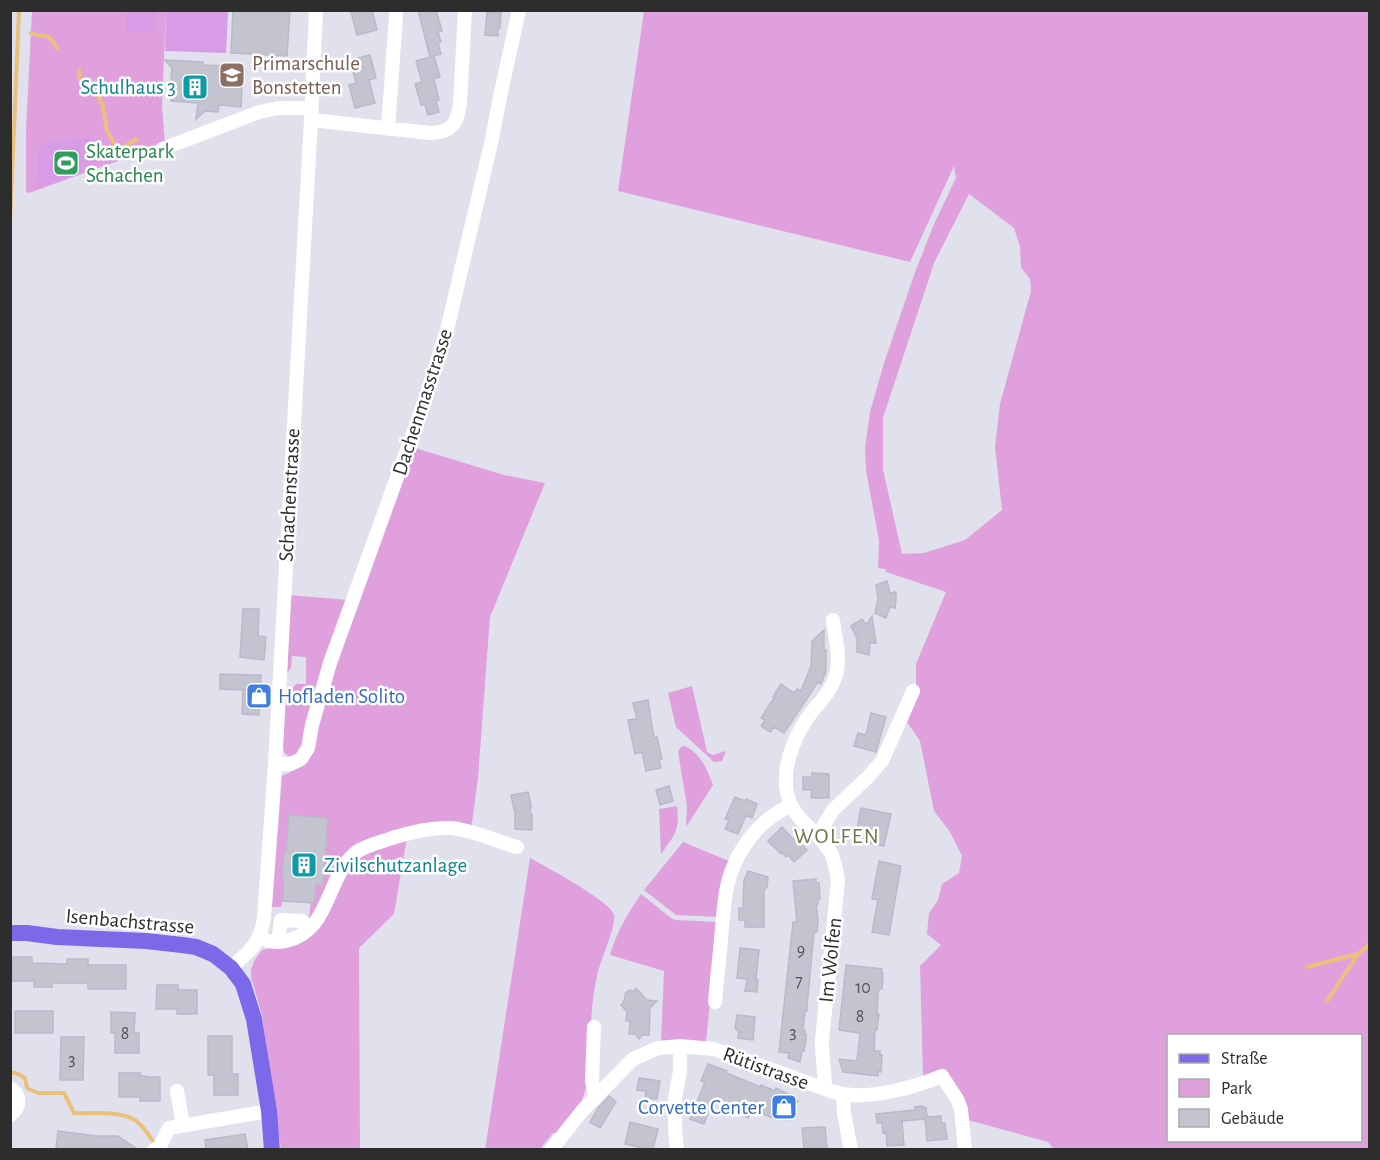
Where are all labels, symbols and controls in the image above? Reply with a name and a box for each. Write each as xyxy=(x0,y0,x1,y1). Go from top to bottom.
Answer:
place label: Primarschule Bonstetten xyxy=(252,53,360,98)
school or university icon: Primarschule Bonstetten xyxy=(217,60,247,90)
building icon: Schulhaus 3 xyxy=(180,72,210,102)
place label: Schulhaus 3 xyxy=(80,77,176,98)
place label: Skaterpark Schachen xyxy=(86,141,174,186)
sports icon: Skaterpark Schachen xyxy=(51,148,81,178)
street label: Dachenmasstrasse xyxy=(389,326,456,478)
street label: Schachenstrasse xyxy=(276,428,303,562)
shop icon: Hofladen Solito xyxy=(244,681,274,711)
place label: Hofladen Solito xyxy=(278,686,405,707)
district label: WOLFEN xyxy=(794,825,880,847)
building icon: Zivilschutzanlage xyxy=(289,850,319,880)
place label: Zivilschutzanlage xyxy=(324,855,467,876)
street label: Isenbachstrasse xyxy=(65,905,195,938)
street label: Im Wolfen xyxy=(816,916,845,1004)
house number: 9 xyxy=(797,942,805,960)
house number: 7 xyxy=(795,973,803,991)
house number: 10 xyxy=(855,979,871,997)
house number: 8 xyxy=(856,1008,864,1026)
house number: 3 xyxy=(789,1024,797,1042)
house number: 8 xyxy=(121,1025,129,1043)
legend xyxy=(1167,1034,1362,1142)
street label: Rütistrasse xyxy=(720,1043,812,1094)
text: Straße xyxy=(1221,1050,1267,1068)
house number: 3 xyxy=(68,1051,76,1069)
text: Park xyxy=(1221,1080,1253,1098)
shop icon: Corvette Center xyxy=(769,1092,799,1122)
place label: Corvette Center xyxy=(638,1097,764,1118)
text: Gebäude xyxy=(1221,1110,1284,1128)

